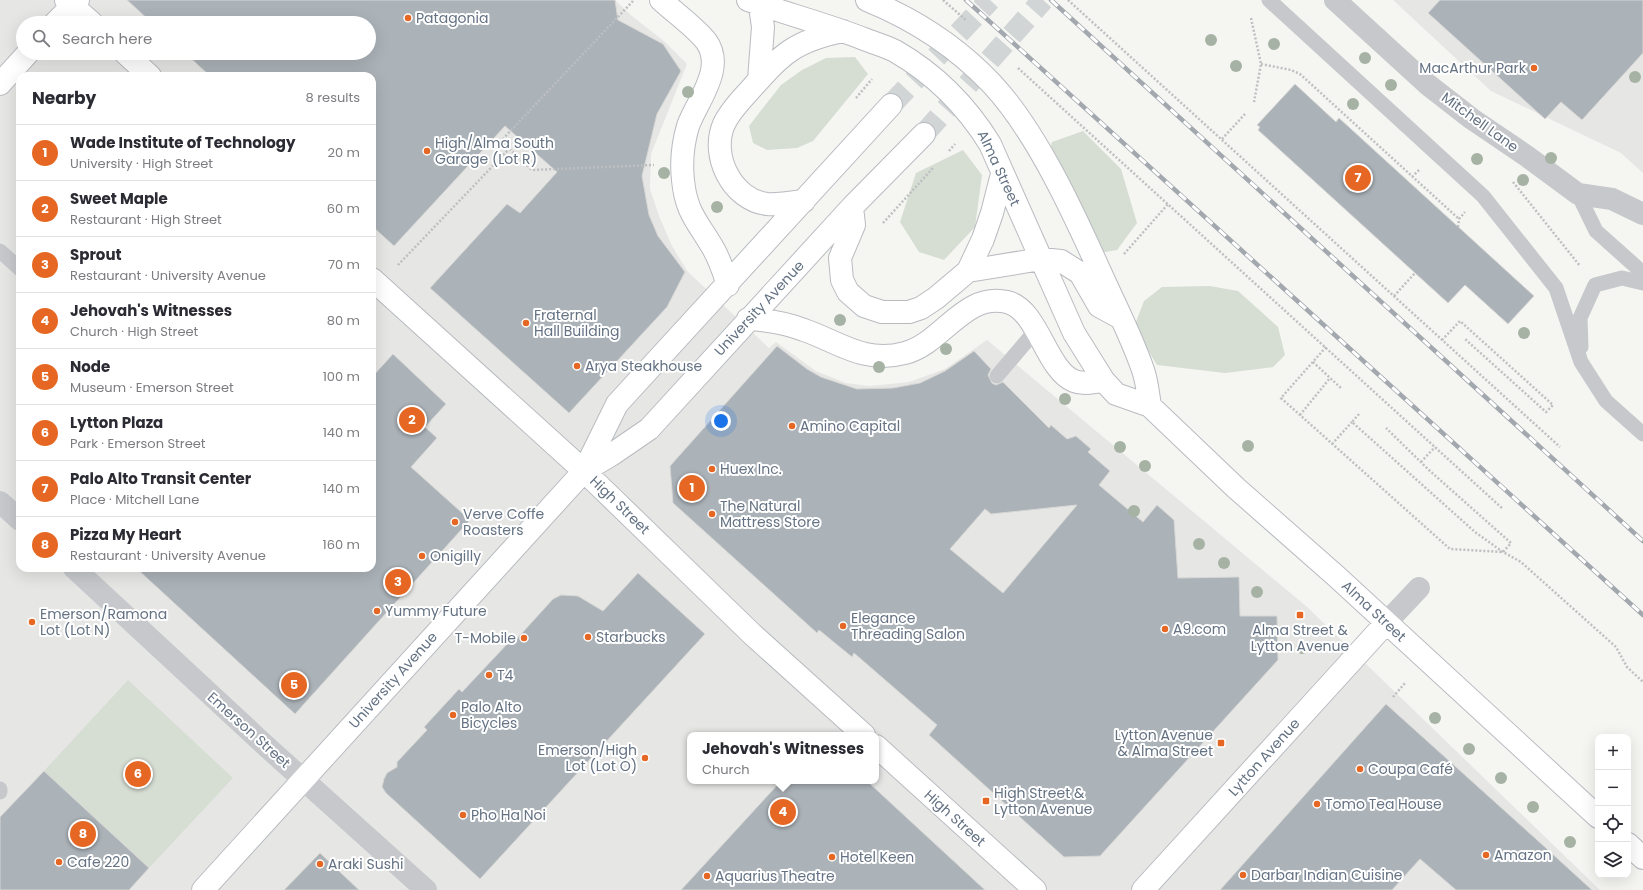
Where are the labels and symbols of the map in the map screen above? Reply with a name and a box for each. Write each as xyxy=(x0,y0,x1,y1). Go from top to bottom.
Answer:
place label: Patagonia xyxy=(416,8,488,28)
marker: Patagonia xyxy=(403,13,413,23)
place label: MacArthur Park xyxy=(1419,58,1527,78)
marker: MacArthur Park xyxy=(1529,63,1539,73)
street label: Mitchell Lane xyxy=(1438,87,1523,157)
street label: Alma Street xyxy=(973,127,1025,209)
place label: High/Alma South Garage (Lot R) xyxy=(435,133,554,169)
marker: High/Alma South Garage (Lot R) xyxy=(422,146,432,156)
pin: 7 xyxy=(1345,163,1371,193)
street label: University Avenue xyxy=(710,256,809,360)
place label: Fraternal Hall Building xyxy=(534,305,620,341)
marker: Fraternal Hall Building xyxy=(521,318,531,328)
place label: Arya Steakhouse xyxy=(585,356,703,376)
marker: Arya Steakhouse xyxy=(572,361,582,371)
pin: 2 xyxy=(399,405,425,435)
your location xyxy=(711,411,731,431)
place label: Amino Capital xyxy=(800,416,900,436)
marker: Amino Capital xyxy=(787,421,797,431)
place label: Huex Inc. xyxy=(720,459,782,479)
marker: Huex Inc. xyxy=(707,464,717,474)
street label: High Street xyxy=(586,471,654,539)
pin: 1 xyxy=(679,473,705,503)
place label: The Natural Mattress Store xyxy=(720,496,820,532)
place label: Verve Coffe Roasters xyxy=(463,504,545,540)
marker: The Natural Mattress Store xyxy=(707,509,717,519)
marker: Verve Coffe Roasters xyxy=(450,517,460,527)
place label: Onigilly xyxy=(430,546,481,566)
marker: Onigilly xyxy=(417,551,427,561)
pin: 3 xyxy=(385,567,411,597)
street label: Alma Street xyxy=(1337,576,1411,646)
place label: Yummy Future xyxy=(385,601,487,621)
place label: Emerson/Ramona Lot (Lot N) xyxy=(40,604,167,640)
marker: Yummy Future xyxy=(372,606,382,616)
place label: Elegance Threading Salon xyxy=(851,608,965,644)
marker: Alma Street & Lytton Avenue xyxy=(1295,610,1305,620)
marker: Emerson/Ramona Lot (Lot N) xyxy=(27,617,37,627)
place label: A9.com xyxy=(1173,619,1226,639)
place label: Alma Street & Lytton Avenue xyxy=(1251,620,1349,656)
marker: Elegance Threading Salon xyxy=(838,621,848,631)
marker: A9.com xyxy=(1160,624,1170,634)
street label: University Avenue xyxy=(344,627,442,733)
place label: Starbucks xyxy=(596,627,665,647)
place label: T-Mobile xyxy=(455,628,516,648)
marker: Starbucks xyxy=(583,632,593,642)
marker: T-Mobile xyxy=(519,633,529,643)
place label: T4 xyxy=(497,665,514,685)
pin: 5 xyxy=(281,670,307,700)
marker: T4 xyxy=(484,670,494,680)
street label: Emerson Street xyxy=(203,687,295,773)
place label: Palo Alto Bicycles xyxy=(461,697,522,733)
marker: Palo Alto Bicycles xyxy=(448,710,458,720)
street label: Lytton Avenue xyxy=(1224,714,1305,800)
place label: Lytton Avenue & Alma Street xyxy=(1115,725,1213,761)
marker: Lytton Avenue & Alma Street xyxy=(1216,738,1226,748)
place label: Emerson/High Lot (Lot O) xyxy=(538,740,637,776)
marker: Emerson/High Lot (Lot O) xyxy=(640,753,650,763)
pin: 6 xyxy=(125,759,151,789)
place label: Coupa Café xyxy=(1368,759,1453,779)
marker: Coupa Café xyxy=(1355,764,1365,774)
place label: High Street & Lytton Avenue xyxy=(994,783,1093,819)
street label: High Street xyxy=(920,785,990,851)
place label: Tomo Tea House xyxy=(1325,794,1442,814)
marker: High Street & Lytton Avenue xyxy=(981,796,991,806)
pin: 4 xyxy=(770,797,796,827)
marker: Tomo Tea House xyxy=(1312,799,1322,809)
place label: Pho Ha Noi xyxy=(471,805,546,825)
marker: Pho Ha Noi xyxy=(458,810,468,820)
pin: 8 xyxy=(70,819,96,849)
place label: Amazon xyxy=(1494,845,1552,865)
place label: Hotel Keen xyxy=(840,847,914,867)
marker: Amazon xyxy=(1481,850,1491,860)
place label: Cafe 220 xyxy=(67,852,129,872)
marker: Hotel Keen xyxy=(827,852,837,862)
place label: Araki Sushi xyxy=(328,854,403,874)
marker: Cafe 220 xyxy=(54,857,64,867)
marker: Araki Sushi xyxy=(315,859,325,869)
place label: Darbar Indian Cuisine xyxy=(1251,865,1403,885)
place label: Aquarius Theatre xyxy=(715,866,835,886)
marker: Darbar Indian Cuisine xyxy=(1238,870,1248,880)
marker: Aquarius Theatre xyxy=(702,871,712,881)

